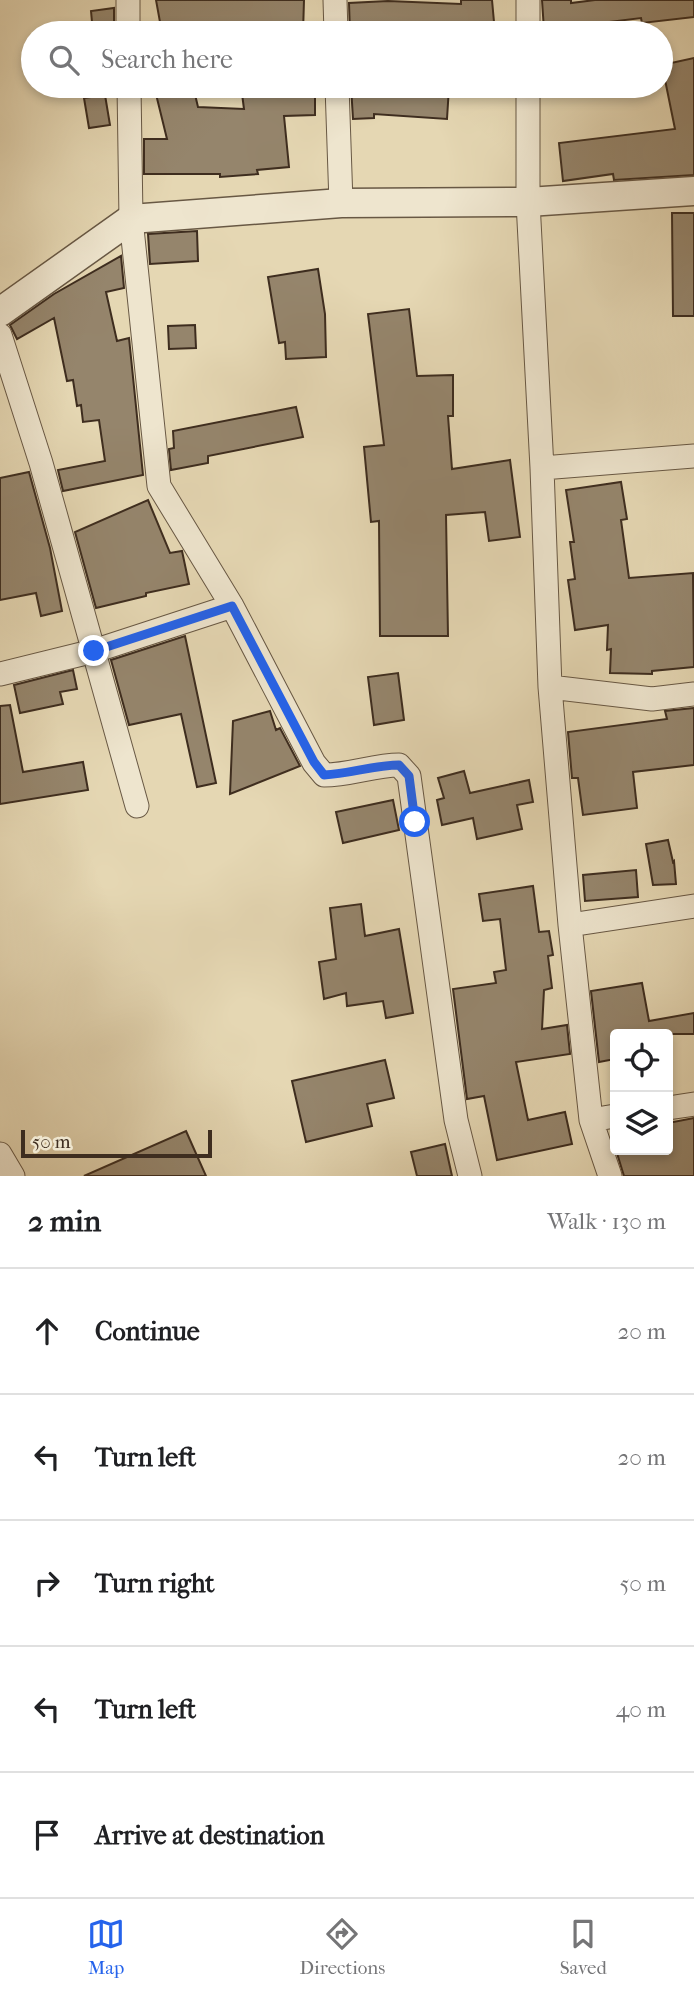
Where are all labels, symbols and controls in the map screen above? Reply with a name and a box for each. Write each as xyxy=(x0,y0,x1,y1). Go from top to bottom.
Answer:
search box xyxy=(21,21,673,98)
icon: search xyxy=(45,41,83,79)
text: Search here xyxy=(101,44,233,75)
route end xyxy=(78,635,109,666)
route start xyxy=(399,806,430,837)
map controls xyxy=(610,1029,673,1155)
button: locate xyxy=(610,1029,673,1092)
button: layers xyxy=(610,1092,673,1155)
scale bar xyxy=(21,1127,212,1159)
text: 50 m xyxy=(32,1131,71,1153)
text: 2 min xyxy=(28,1204,101,1239)
text: Walk · 130 m xyxy=(547,1208,666,1235)
icon: ahead xyxy=(28,1312,66,1350)
text: Continue xyxy=(95,1316,200,1347)
text: 20 m xyxy=(617,1318,666,1345)
icon: left xyxy=(28,1438,66,1476)
text: Turn left xyxy=(95,1442,196,1473)
text: 20 m xyxy=(617,1444,666,1471)
icon: right xyxy=(28,1564,66,1602)
text: Turn right xyxy=(95,1568,215,1599)
text: 50 m xyxy=(619,1570,666,1597)
icon: left xyxy=(28,1690,66,1728)
text: Turn left xyxy=(95,1694,196,1725)
text: 40 m xyxy=(616,1696,666,1723)
icon: arrive xyxy=(28,1816,66,1854)
text: Arrive at destination xyxy=(95,1820,325,1851)
tab: Map xyxy=(87,1915,125,1979)
tab: Directions xyxy=(300,1915,385,1979)
tab: Saved xyxy=(560,1915,607,1979)

